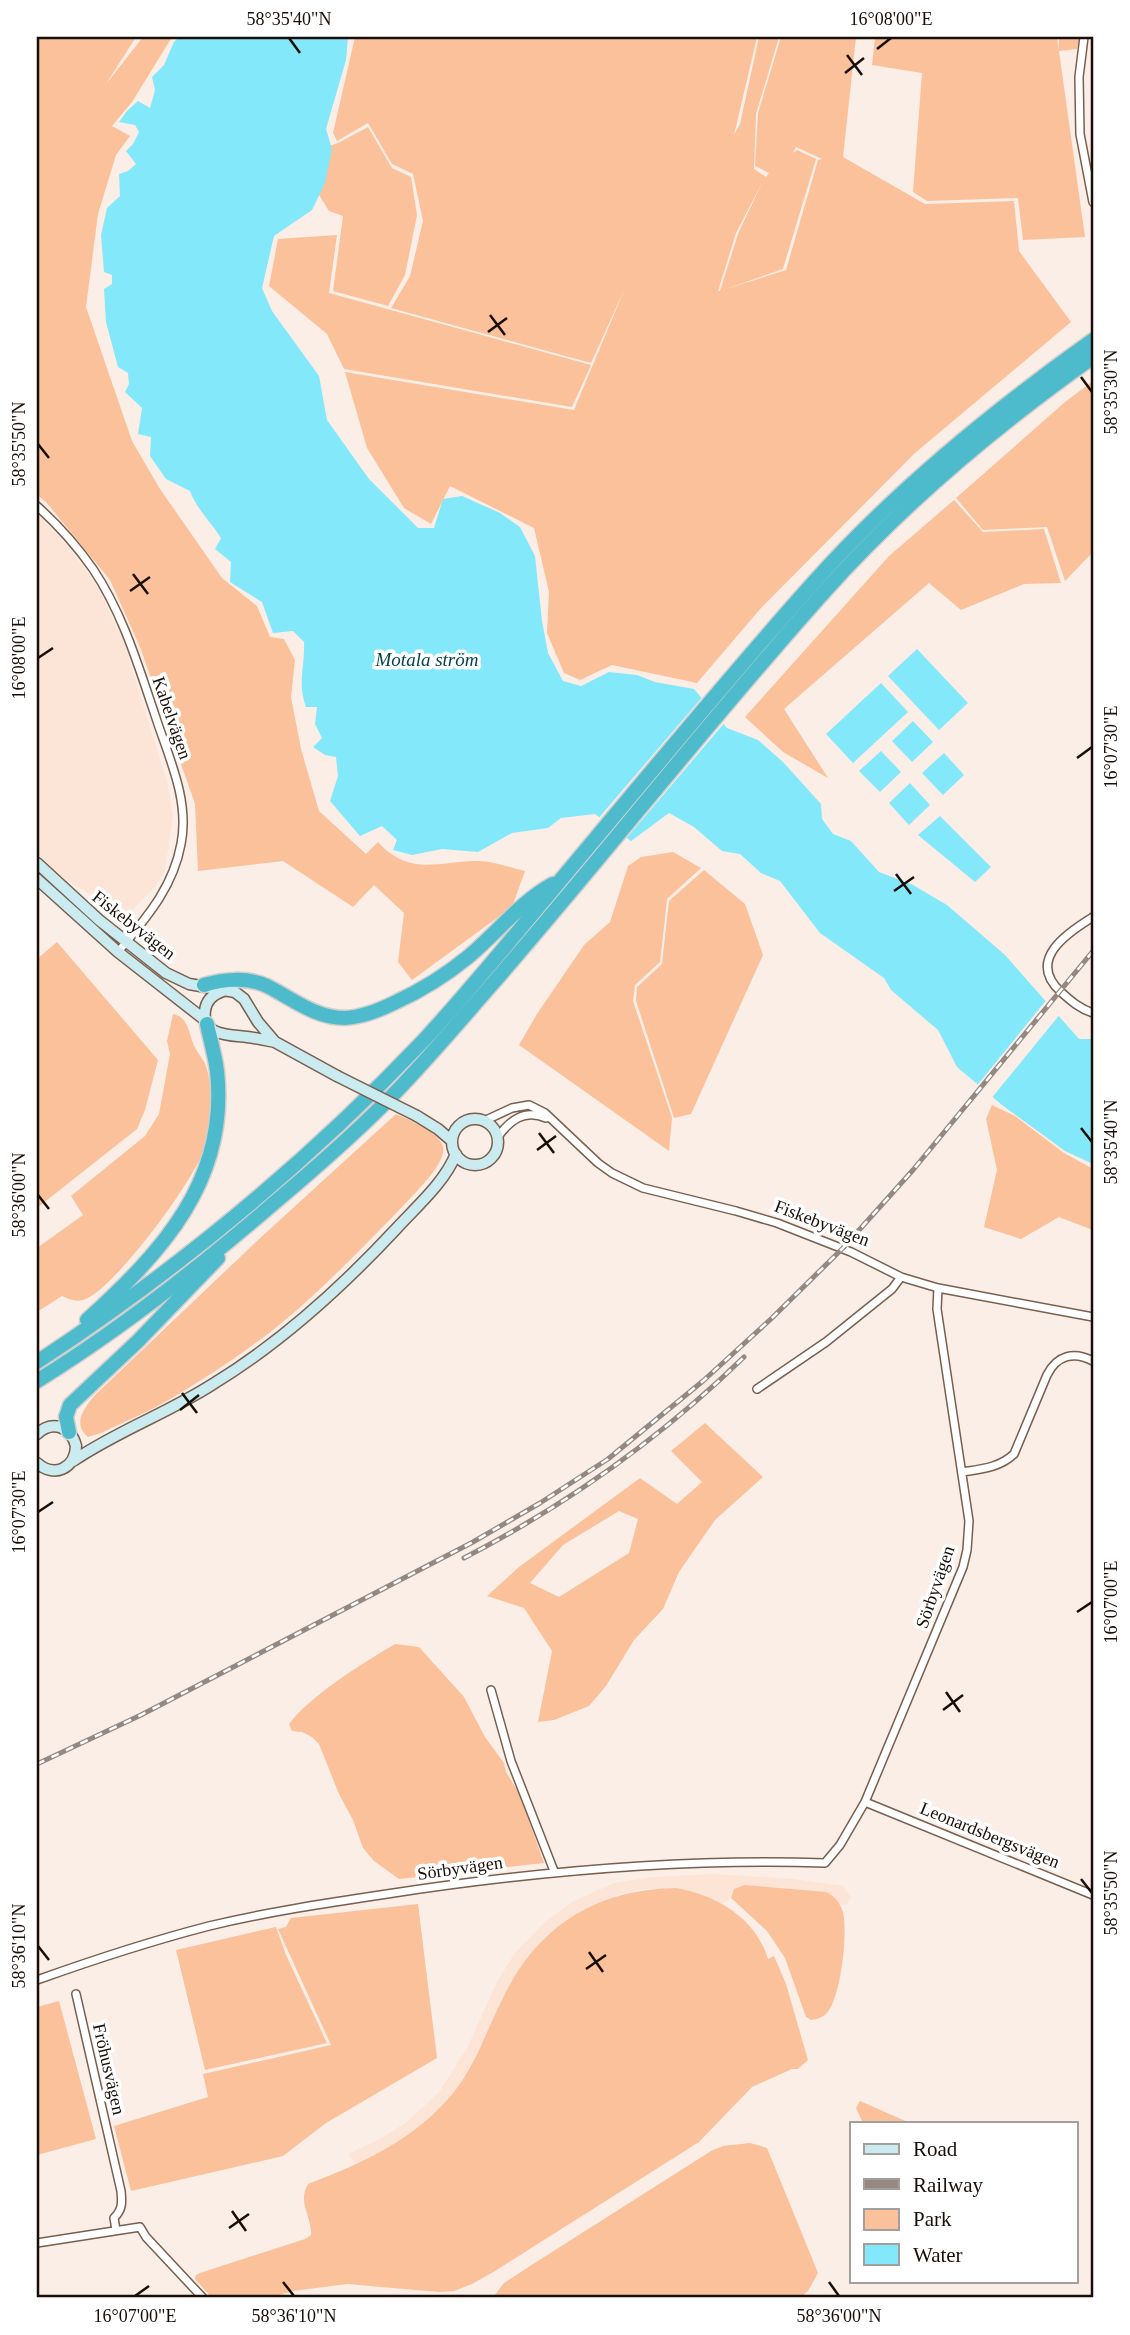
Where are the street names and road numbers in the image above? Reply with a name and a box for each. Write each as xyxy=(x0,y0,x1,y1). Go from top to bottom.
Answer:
street label: Kabelvägen xyxy=(149,674,195,762)
street label: Fiskebyvägen xyxy=(88,886,180,964)
street label: Fiskebyvägen xyxy=(772,1196,872,1250)
street label: Sörbyvägen xyxy=(912,1543,958,1631)
street label: Leonardsbergsvägen xyxy=(917,1798,1063,1872)
street label: Sörbyvägen xyxy=(416,1852,504,1884)
street label: Fröhusvägen xyxy=(89,2021,129,2117)

